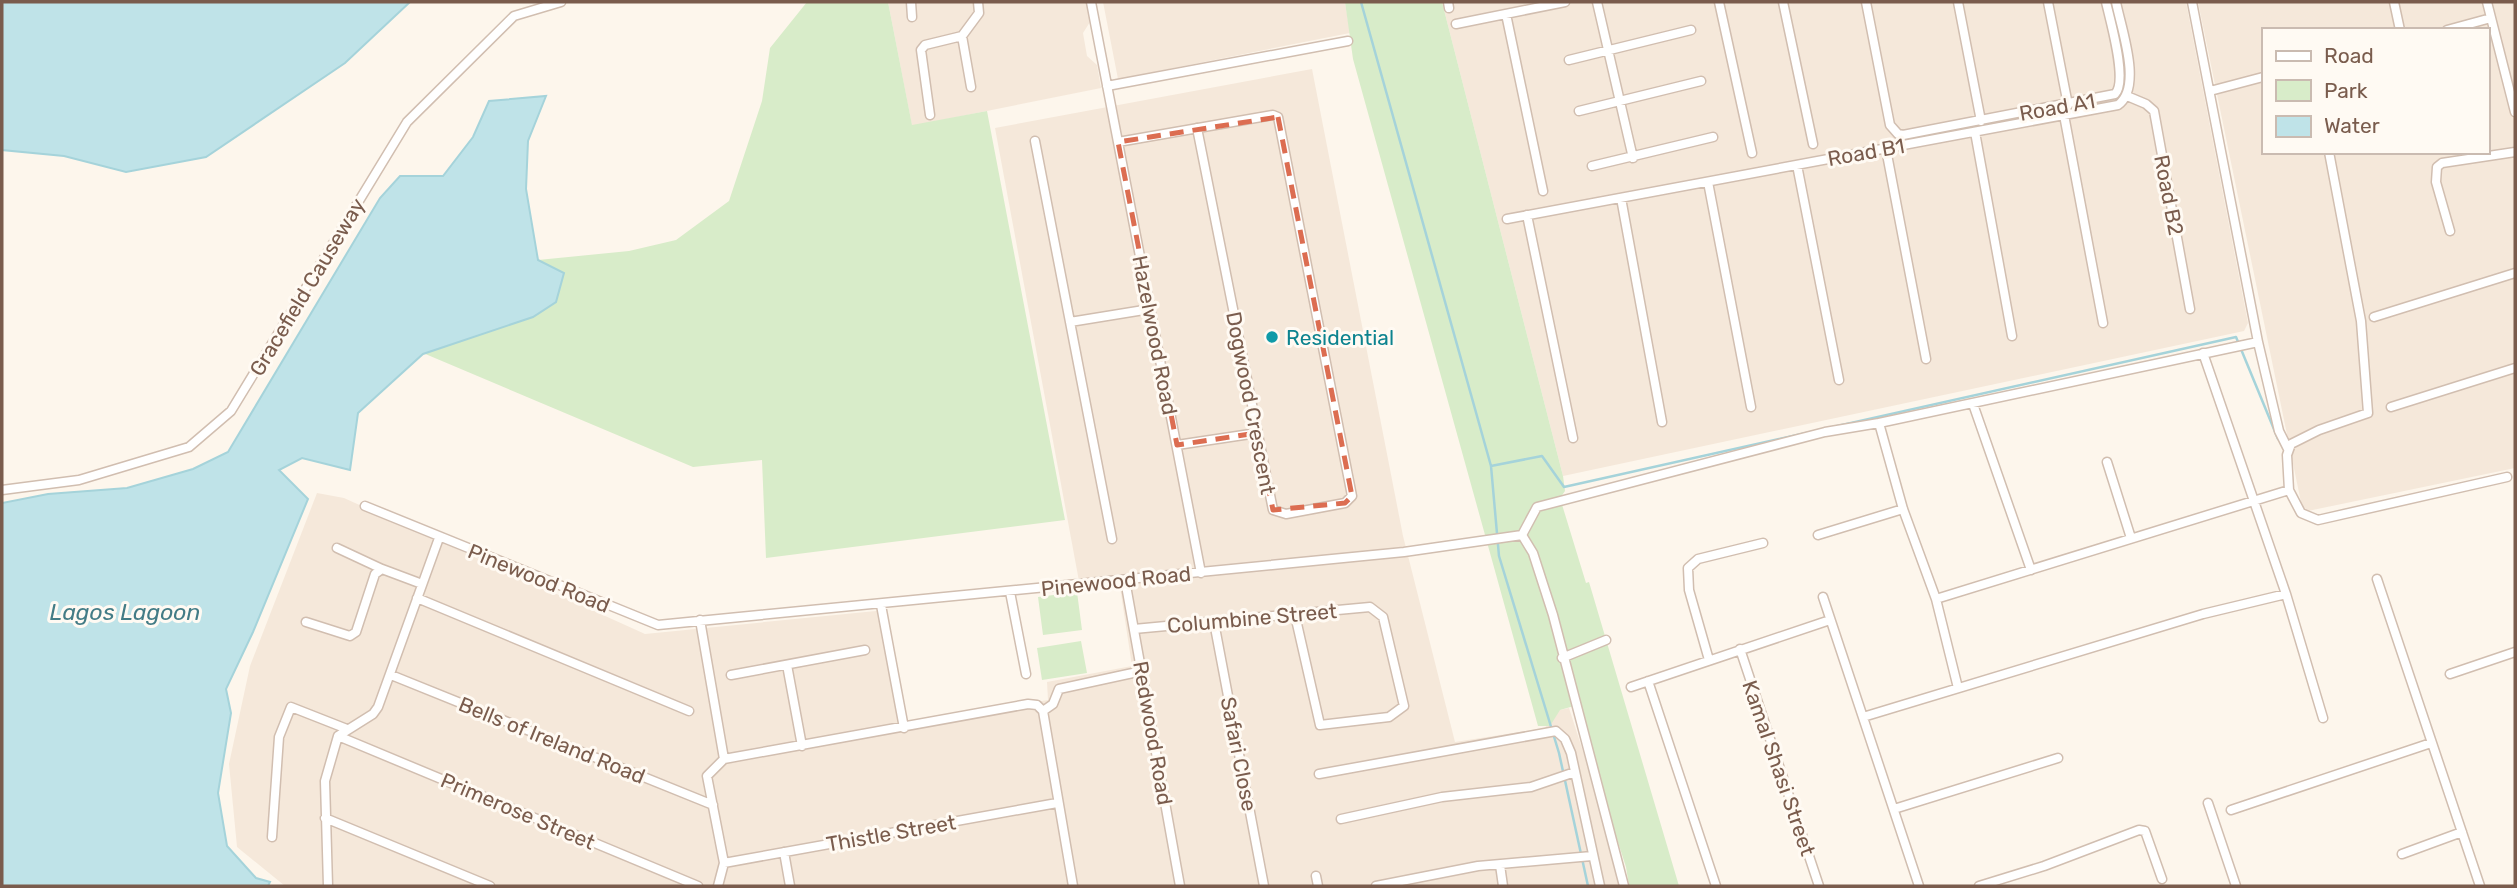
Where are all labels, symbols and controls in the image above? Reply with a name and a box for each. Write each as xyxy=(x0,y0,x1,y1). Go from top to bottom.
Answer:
legend xyxy=(2262,28,2489,154)
text: Road xyxy=(2324,43,2374,68)
text: Park xyxy=(2324,78,2368,103)
street label: Road A1 xyxy=(2017,88,2097,126)
text: Water xyxy=(2324,113,2380,138)
street label: Road B1 xyxy=(1825,133,1907,171)
street label: Road B2 xyxy=(2149,153,2189,237)
street label: Gracefield Causeway xyxy=(244,193,370,380)
street label: Hazelwood Road xyxy=(1127,253,1183,417)
street label: Dogwood Crescent xyxy=(1221,309,1281,497)
place label: Residential xyxy=(1286,325,1394,350)
marker: Residential xyxy=(1264,329,1280,345)
street label: Pinewood Road xyxy=(464,538,614,618)
street label: Pinewood Road xyxy=(1040,561,1192,601)
water label: Lagos Lagoon xyxy=(50,598,200,626)
street label: Columbine Street xyxy=(1166,598,1338,638)
street label: Redwood Road xyxy=(1128,659,1178,807)
street label: Kamal Shasi Street xyxy=(1737,677,1821,859)
street label: Bells of Ireland Road xyxy=(455,691,649,789)
street label: Safari Close xyxy=(1216,695,1262,813)
street label: Primerose Street xyxy=(437,767,599,855)
street label: Thistle Street xyxy=(824,809,958,857)

